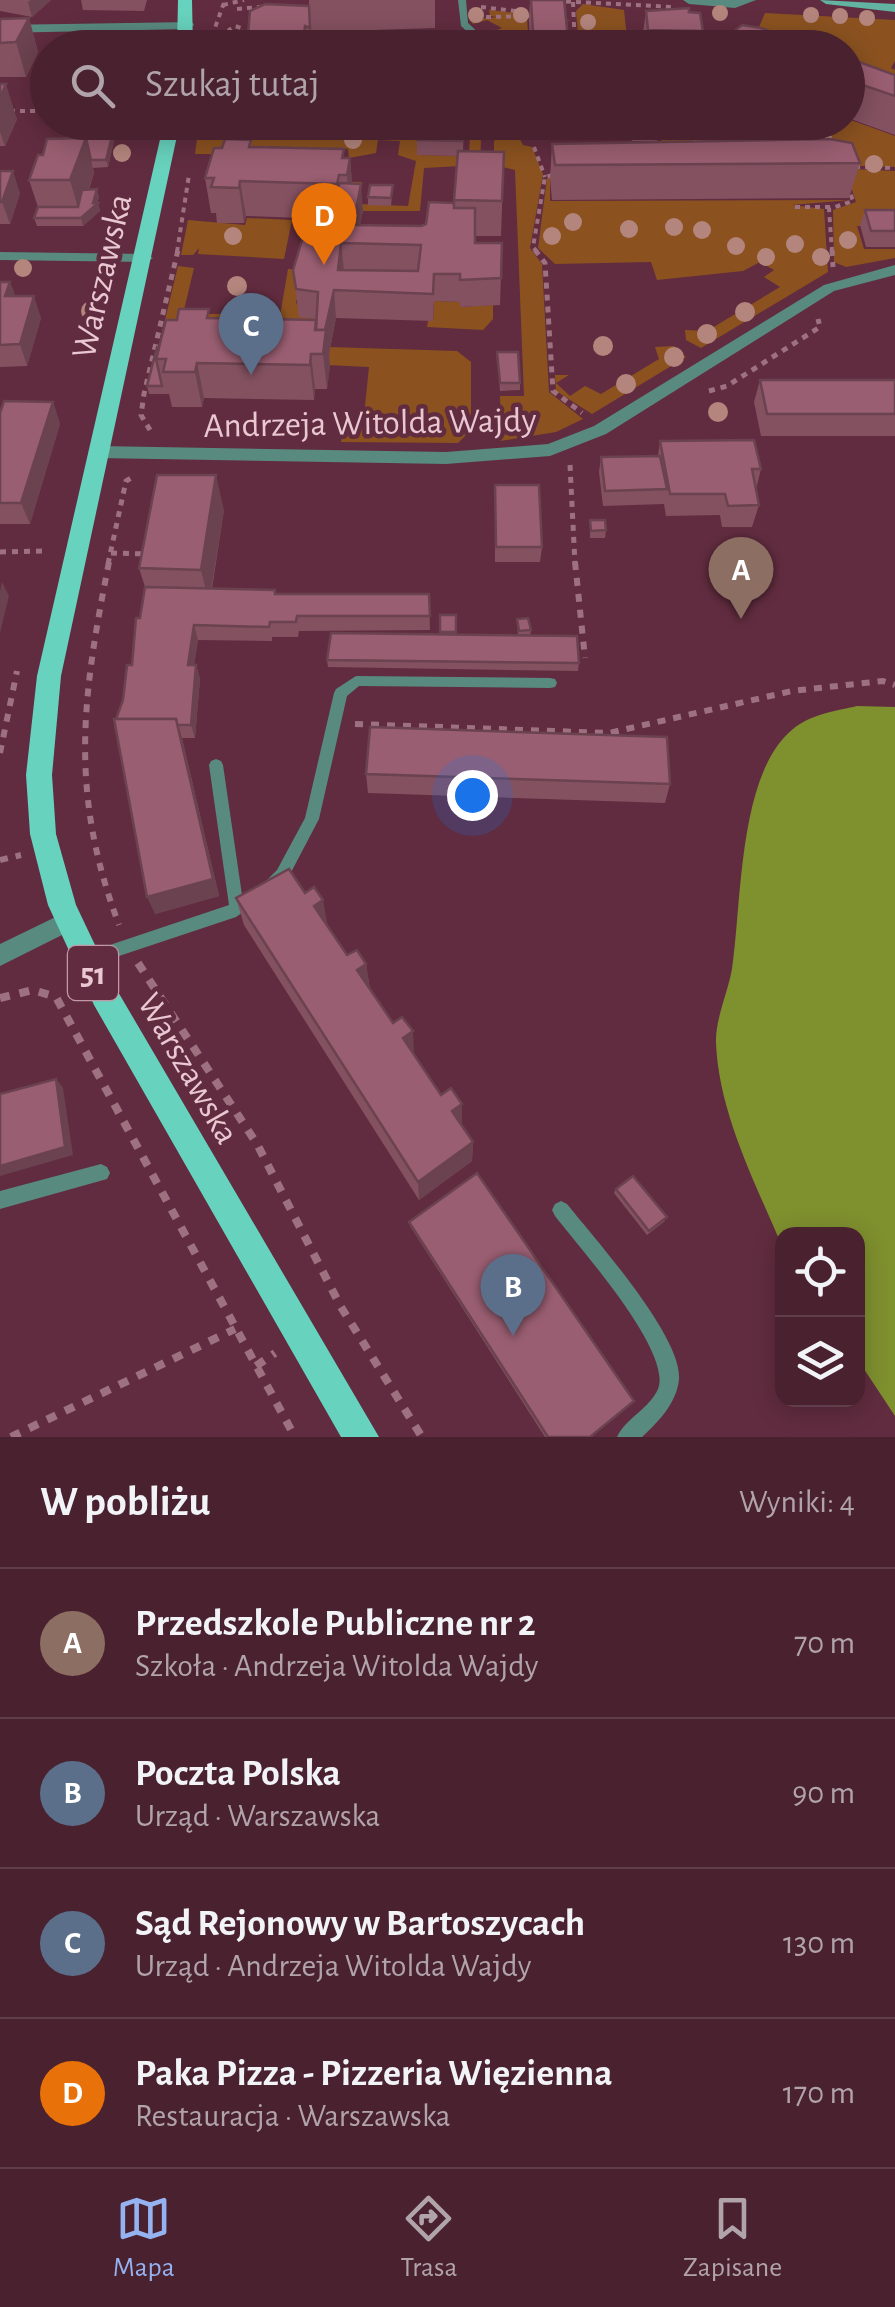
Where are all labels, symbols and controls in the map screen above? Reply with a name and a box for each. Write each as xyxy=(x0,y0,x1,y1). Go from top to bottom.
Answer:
search box xyxy=(30,30,865,140)
icon: search xyxy=(65,58,120,113)
text: Szukaj tutaj xyxy=(145,66,320,104)
pin: D xyxy=(292,182,356,265)
street label: Warszawska xyxy=(67,191,138,362)
pin: C xyxy=(218,292,284,375)
street label: Andrzeja Witolda Wajdy xyxy=(203,403,537,444)
pin: A xyxy=(708,536,774,619)
your location xyxy=(447,770,498,821)
road number: 51 xyxy=(68,946,118,1000)
street label: Warszawska xyxy=(131,987,245,1150)
map controls xyxy=(775,1227,865,1407)
button: locate xyxy=(775,1227,865,1317)
pin: B xyxy=(480,1254,546,1336)
button: layers xyxy=(775,1317,865,1407)
text: W pobliżu xyxy=(40,1481,210,1523)
text: Wyniki: 4 xyxy=(739,1486,855,1518)
text: Przedszkole Publiczne nr 2 xyxy=(135,1605,536,1643)
text: A xyxy=(63,1627,82,1659)
text: 70 m xyxy=(794,1627,855,1659)
text: Szkoła · Andrzeja Witolda Wajdy xyxy=(135,1650,538,1682)
text: Poczta Polska xyxy=(135,1755,341,1793)
text: B xyxy=(63,1777,82,1809)
text: 90 m xyxy=(792,1777,855,1809)
text: Urząd · Warszawska xyxy=(135,1800,380,1832)
text: Sąd Rejonowy w Bartoszycach xyxy=(135,1905,585,1943)
text: C xyxy=(64,1927,81,1959)
text: 130 m xyxy=(783,1927,855,1959)
text: Urząd · Andrzeja Witolda Wajdy xyxy=(135,1950,531,1982)
text: Paka Pizza - Pizzeria Więzienna xyxy=(135,2055,612,2093)
text: D xyxy=(62,2077,83,2109)
text: 170 m xyxy=(783,2077,855,2109)
text: Restauracja · Warszawska xyxy=(135,2100,451,2132)
tab: Mapa xyxy=(113,2191,175,2285)
tab: Trasa xyxy=(400,2191,457,2285)
tab: Zapisane xyxy=(683,2191,782,2285)

